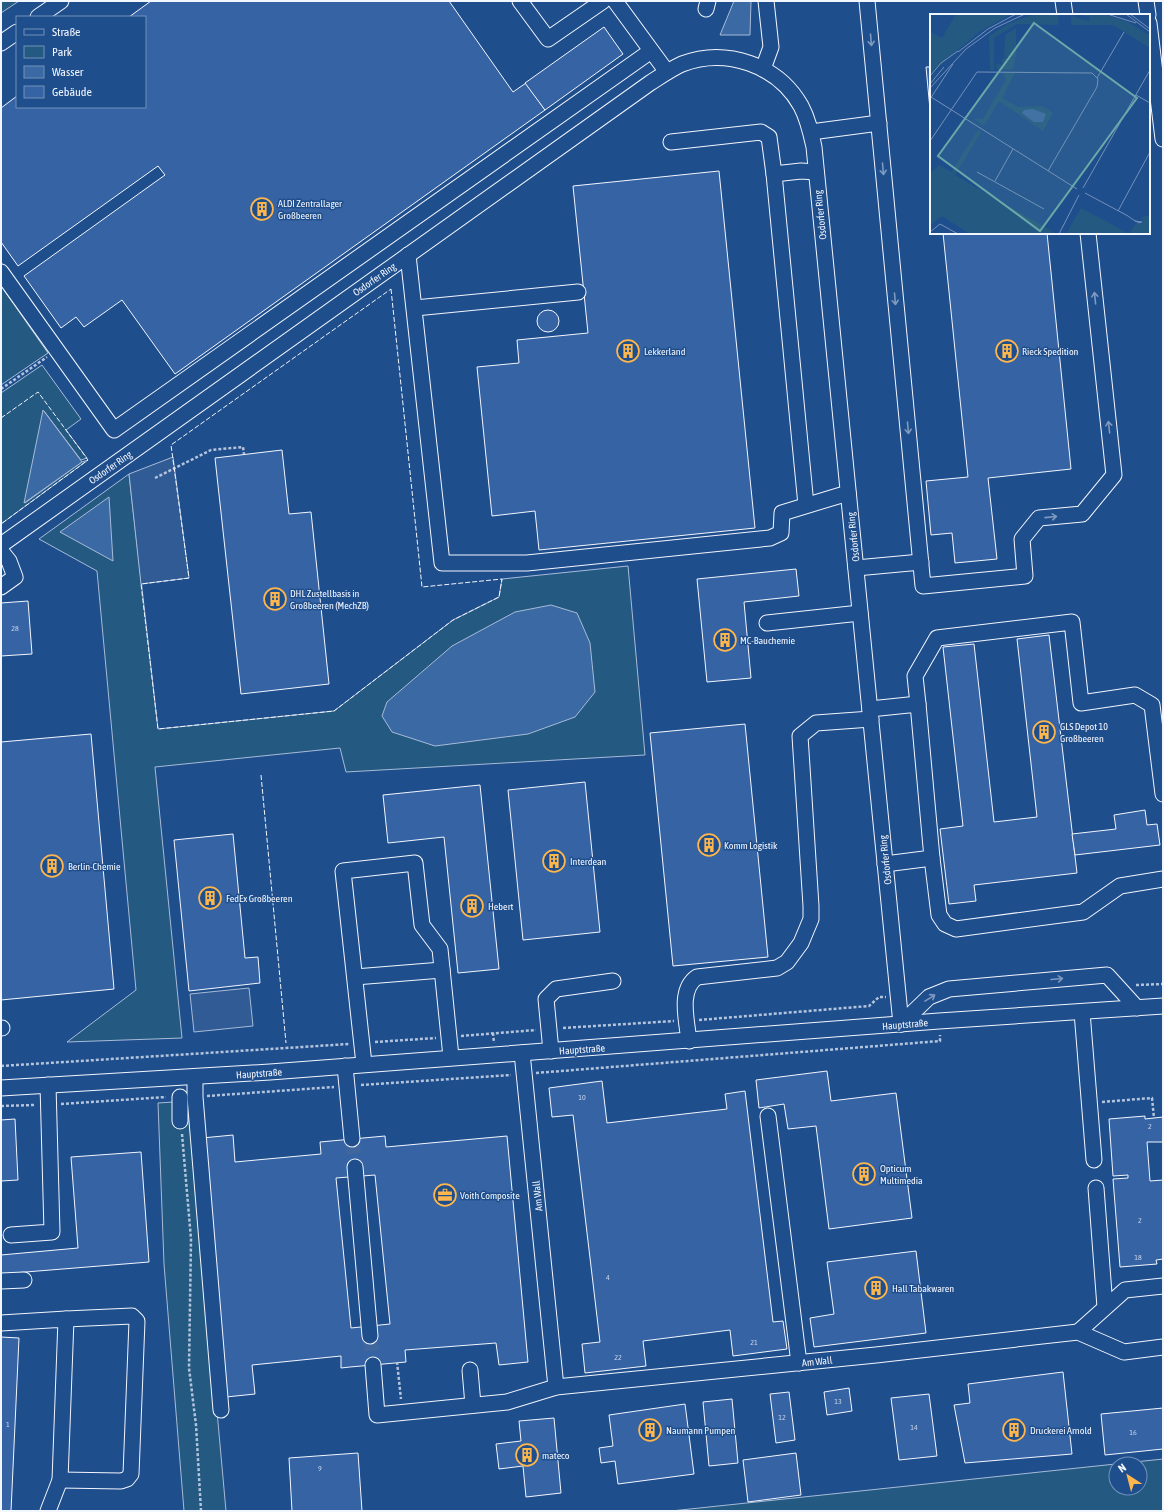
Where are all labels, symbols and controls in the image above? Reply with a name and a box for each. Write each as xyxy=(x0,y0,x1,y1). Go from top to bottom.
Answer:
inset map xyxy=(930,14,1150,234)
legend xyxy=(16,16,146,108)
text: Straße xyxy=(52,25,80,39)
one-way arrow xyxy=(867,33,874,46)
text: Park xyxy=(52,45,73,59)
text: Wasser xyxy=(52,65,84,79)
text: Gebäude xyxy=(52,85,92,99)
one-way arrow xyxy=(879,162,887,175)
street label: Osdorfer Ring xyxy=(812,189,829,240)
building icon: ALDI Zentrallager Großbeeren xyxy=(249,196,275,222)
place label: ALDI Zentrallager Großbeeren xyxy=(278,198,343,221)
street label: Osdorfer Ring xyxy=(351,260,398,298)
one-way arrow xyxy=(892,292,899,305)
one-way arrow xyxy=(1092,292,1099,305)
building icon: Lekkerland xyxy=(615,338,641,364)
building icon: Rieck Spedition xyxy=(994,338,1020,364)
place label: Lekkerland xyxy=(644,346,686,357)
place label: Rieck Spedition xyxy=(1022,346,1079,357)
one-way arrow xyxy=(904,421,911,434)
one-way arrow xyxy=(1106,421,1113,434)
street label: Osdorfer Ring xyxy=(87,448,134,486)
street label: Osdorfer Ring xyxy=(845,511,862,562)
one-way arrow xyxy=(1044,514,1057,521)
building icon: DHL Zustellbasis in Großbeeren (MechZB) xyxy=(262,586,288,612)
place label: DHL Zustellbasis in Großbeeren (MechZB) xyxy=(290,588,369,611)
house number: 28 xyxy=(11,624,19,633)
building icon: MC-Bauchemie xyxy=(712,627,738,653)
place label: MC-Bauchemie xyxy=(740,635,796,646)
building icon: GLS Depot 10 Großbeeren xyxy=(1031,719,1057,745)
place label: GLS Depot 10 Großbeeren xyxy=(1060,721,1108,744)
building icon: Komm Logistik xyxy=(696,832,722,858)
street label: Osdorfer Ring xyxy=(877,834,894,885)
place label: Komm Logistik xyxy=(724,840,778,851)
building icon: Interdean xyxy=(541,848,567,874)
building icon: Berlin-Chemie xyxy=(39,853,65,879)
place label: Interdean xyxy=(570,856,607,867)
place label: Berlin-Chemie xyxy=(68,861,121,872)
building icon: FedEx Großbeeren xyxy=(197,885,223,911)
place label: FedEx Großbeeren xyxy=(226,893,293,904)
building icon: Hebert xyxy=(459,893,485,919)
place label: Hebert xyxy=(488,901,513,912)
one-way arrow xyxy=(1050,976,1063,983)
one-way arrow xyxy=(924,994,935,1002)
street label: Hauptstraße xyxy=(882,1017,929,1032)
street label: Hauptstraße xyxy=(559,1042,606,1057)
street label: Hauptstraße xyxy=(236,1066,283,1081)
house number: 10 xyxy=(578,1093,586,1102)
house number: 2 xyxy=(1148,1122,1152,1131)
building icon: Opticum Multimedia xyxy=(851,1161,877,1187)
place label: Opticum Multimedia xyxy=(880,1163,923,1186)
street label: Am Wall xyxy=(530,1180,545,1212)
office icon: Voith Composite xyxy=(432,1182,458,1208)
place label: Voith Composite xyxy=(460,1190,520,1201)
house number: 2 xyxy=(1138,1216,1142,1225)
house number: 18 xyxy=(1134,1253,1142,1262)
house number: 4 xyxy=(606,1273,610,1282)
building icon: Hall Tabakwaren xyxy=(863,1275,889,1301)
place label: Hall Tabakwaren xyxy=(892,1283,954,1294)
house number: 21 xyxy=(750,1338,758,1347)
house number: 22 xyxy=(614,1353,622,1362)
street label: Am Wall xyxy=(801,1354,833,1369)
house number: 13 xyxy=(834,1397,842,1406)
house number: 12 xyxy=(778,1413,786,1422)
building icon: Naumann Pumpen xyxy=(637,1417,663,1443)
building icon: Druckerei Arnold xyxy=(1001,1417,1027,1443)
house number: 1 xyxy=(6,1420,10,1429)
house number: 14 xyxy=(910,1423,918,1432)
place label: Naumann Pumpen xyxy=(666,1425,736,1436)
place label: Druckerei Arnold xyxy=(1030,1425,1092,1436)
house number: 16 xyxy=(1129,1428,1137,1437)
building icon: mateco xyxy=(514,1442,540,1468)
place label: mateco xyxy=(542,1450,570,1461)
north arrow xyxy=(1108,1456,1148,1496)
text: N xyxy=(1116,1461,1128,1475)
house number: 9 xyxy=(318,1464,322,1473)

